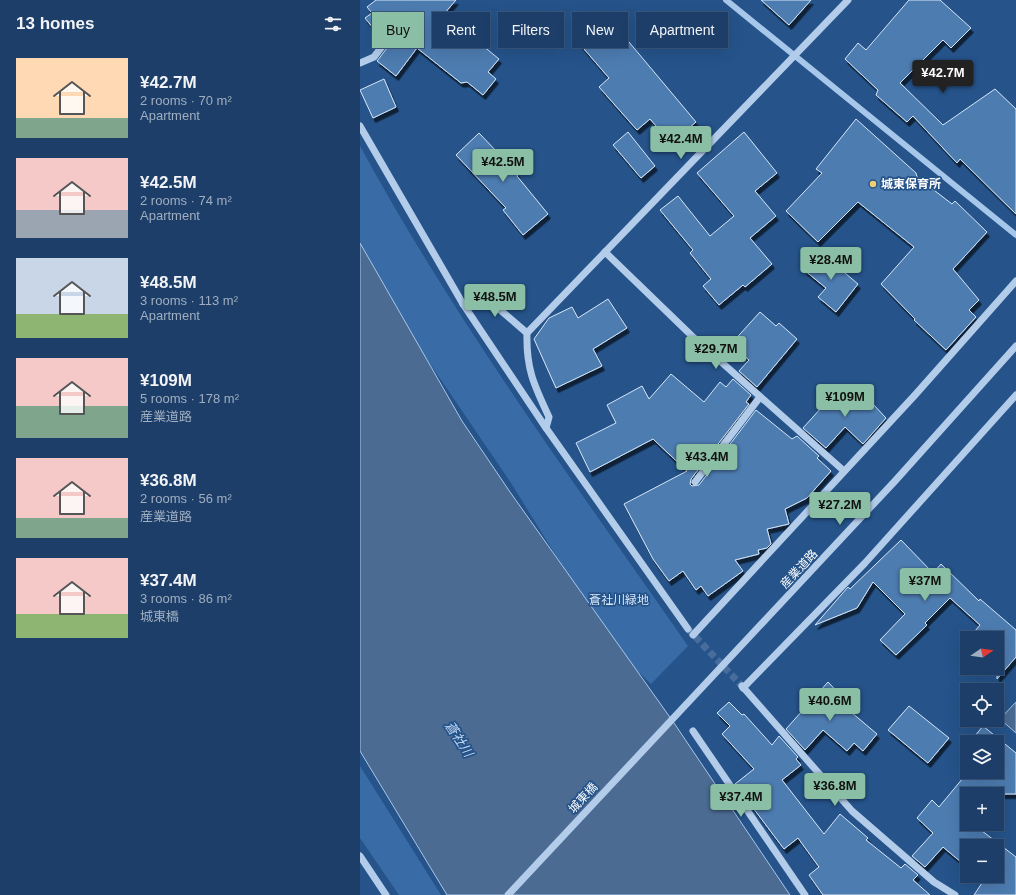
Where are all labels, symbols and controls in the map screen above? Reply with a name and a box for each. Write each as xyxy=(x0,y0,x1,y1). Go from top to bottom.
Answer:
chip: Buy xyxy=(372,12,424,48)
chip: Rent xyxy=(432,12,490,48)
chip: Filters xyxy=(498,12,564,48)
chip: New xyxy=(572,12,628,48)
chip: Apartment xyxy=(636,12,728,48)
icon: filters xyxy=(322,13,344,35)
text: 13 homes xyxy=(16,14,94,33)
pin: ¥42.7M xyxy=(910,60,976,94)
text: ¥42.7M xyxy=(921,65,965,80)
text: ¥42.7M xyxy=(140,73,197,92)
icon: home xyxy=(48,74,96,122)
text: 2 rooms · 70 m² xyxy=(140,93,232,108)
text: Apartment xyxy=(140,108,200,123)
pin: ¥42.4M xyxy=(648,126,714,160)
text: ¥42.4M xyxy=(659,131,703,146)
pin: ¥42.5M xyxy=(470,149,536,183)
text: ¥42.5M xyxy=(481,154,525,169)
text: ¥42.5M xyxy=(140,173,197,192)
icon: home xyxy=(48,174,96,222)
place label: 城東保育所 xyxy=(881,177,941,191)
marker: 城東保育所 xyxy=(868,179,878,189)
text: 2 rooms · 74 m² xyxy=(140,193,232,208)
text: Apartment xyxy=(140,208,200,223)
pin: ¥28.4M xyxy=(798,247,864,281)
text: ¥28.4M xyxy=(809,252,853,267)
text: ¥48.5M xyxy=(140,273,197,292)
icon: home xyxy=(48,274,96,322)
pin: ¥48.5M xyxy=(462,284,528,318)
text: ¥48.5M xyxy=(473,289,517,304)
text: 3 rooms · 113 m² xyxy=(140,293,238,308)
text: Apartment xyxy=(140,308,200,323)
pin: ¥29.7M xyxy=(683,336,749,370)
text: ¥29.7M xyxy=(694,341,738,356)
text: ¥109M xyxy=(140,371,192,390)
icon: home xyxy=(48,374,96,422)
pin: ¥109M xyxy=(817,384,873,418)
text: ¥109M xyxy=(825,389,865,404)
text: 5 rooms · 178 m² xyxy=(140,391,239,406)
text: 産業道路 xyxy=(140,409,192,424)
pin: ¥43.4M xyxy=(674,444,740,478)
text: ¥43.4M xyxy=(685,449,729,464)
text: ¥36.8M xyxy=(140,471,197,490)
icon: home xyxy=(48,474,96,522)
text: 2 rooms · 56 m² xyxy=(140,491,232,506)
pin: ¥27.2M xyxy=(807,492,873,526)
text: ¥27.2M xyxy=(818,497,862,512)
text: 産業道路 xyxy=(140,509,192,524)
street label: 産業道路 xyxy=(778,547,820,591)
pin: ¥37M xyxy=(901,568,949,602)
text: ¥37.4M xyxy=(140,571,197,590)
text: ¥37M xyxy=(909,573,941,588)
icon: home xyxy=(48,574,96,622)
text: 3 rooms · 86 m² xyxy=(140,591,232,606)
park label: 蒼社川緑地 xyxy=(589,593,649,607)
text: 城東橋 xyxy=(140,609,179,624)
north arrow xyxy=(960,631,1004,675)
map controls xyxy=(960,631,1004,883)
button: locate xyxy=(960,683,1004,727)
pin: ¥40.6M xyxy=(797,688,863,722)
text: ¥40.6M xyxy=(808,693,852,708)
water label: 蒼社川 xyxy=(442,719,477,761)
button: layers xyxy=(960,735,1004,779)
pin: ¥36.8M xyxy=(802,773,868,807)
text: ¥36.8M xyxy=(813,778,857,793)
street label: 城東橋 xyxy=(566,780,600,816)
pin: ¥37.4M xyxy=(708,784,774,818)
button: + xyxy=(960,787,1004,831)
text: ¥37.4M xyxy=(719,789,763,804)
button: − xyxy=(960,839,1004,883)

